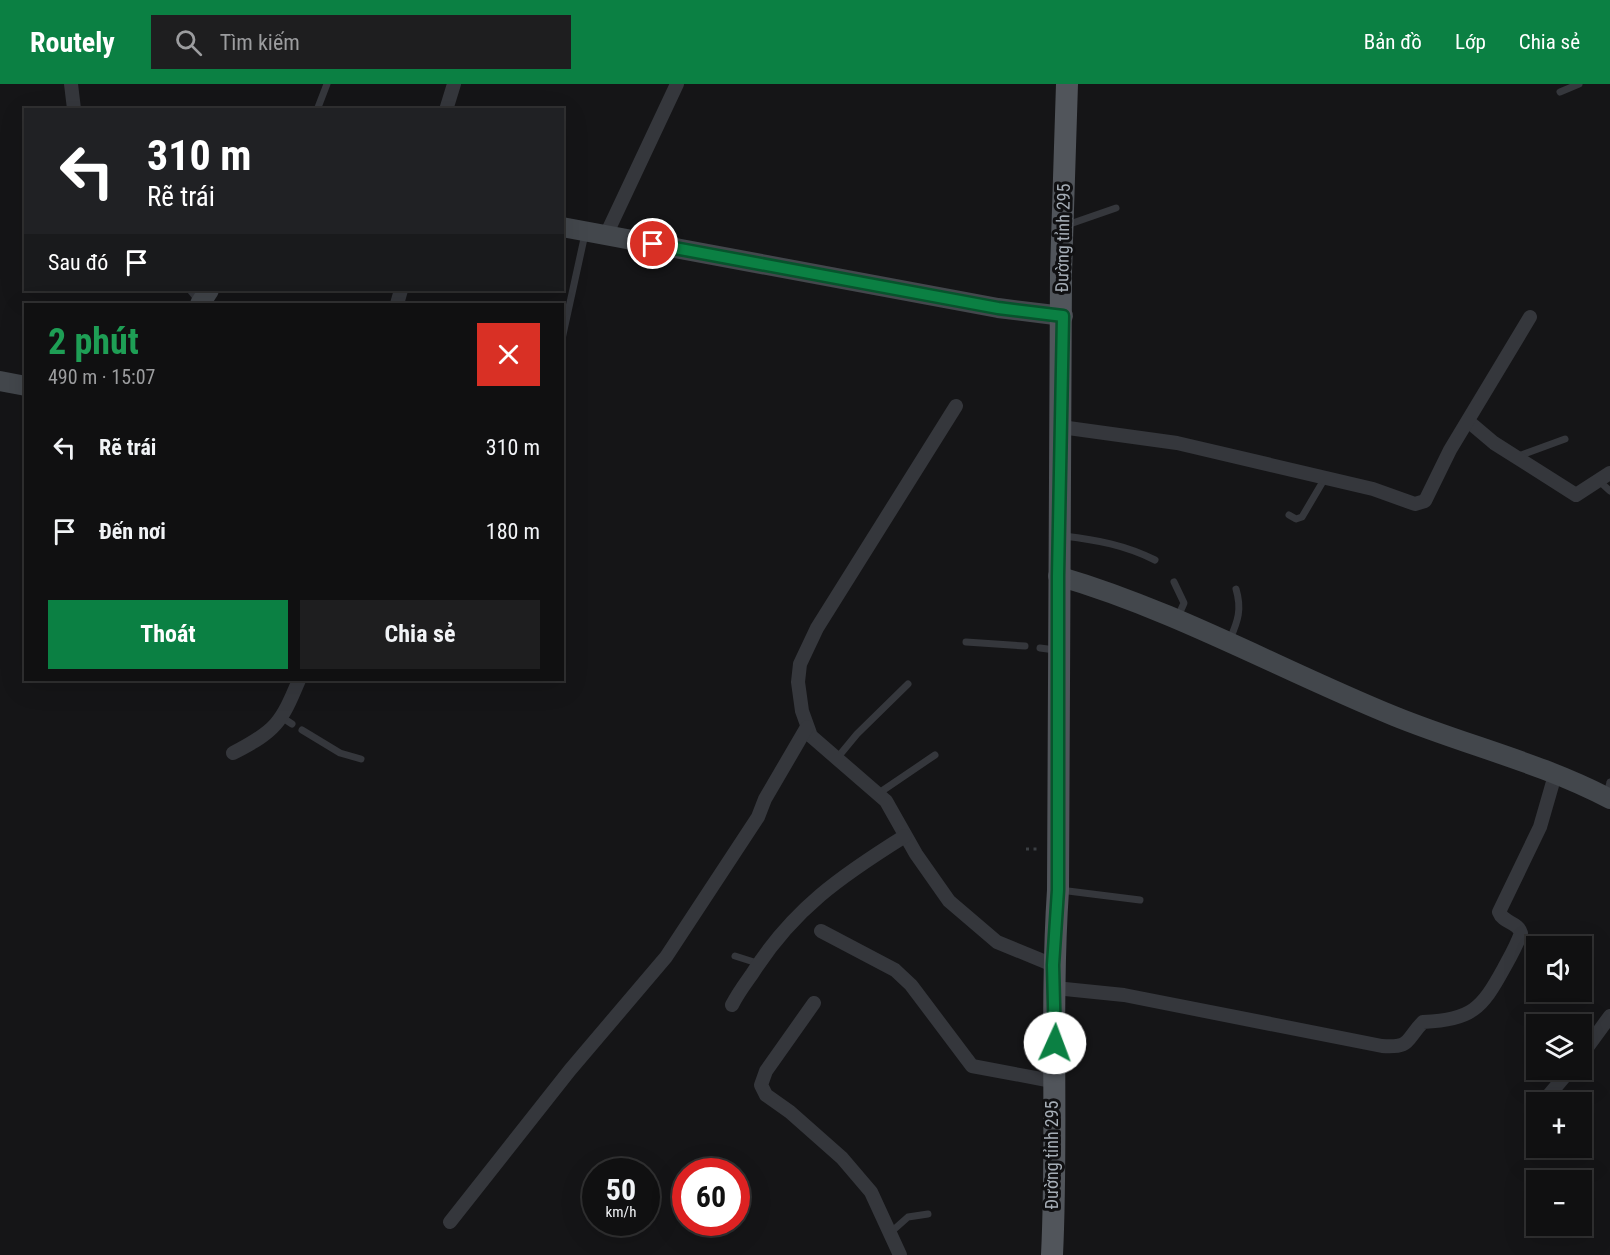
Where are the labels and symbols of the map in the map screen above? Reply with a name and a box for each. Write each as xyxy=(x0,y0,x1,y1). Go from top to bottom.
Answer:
street label: Đường tỉnh 295 xyxy=(1051,183,1074,293)
pin xyxy=(627,218,678,269)
position arrow xyxy=(1023,1011,1087,1075)
street label: Đường tỉnh 295 xyxy=(1041,1100,1062,1209)
speed limit sign: 60 xyxy=(672,1158,750,1236)

